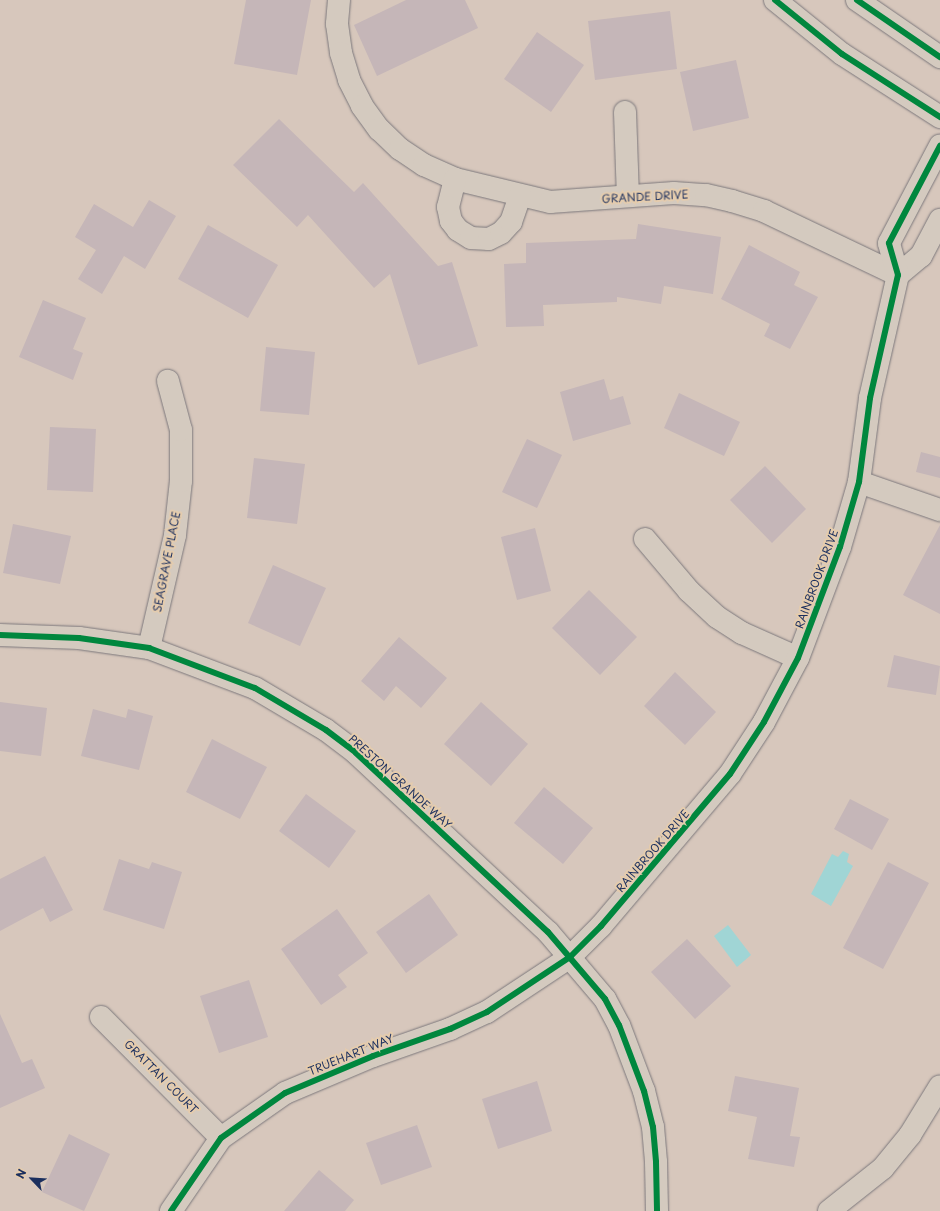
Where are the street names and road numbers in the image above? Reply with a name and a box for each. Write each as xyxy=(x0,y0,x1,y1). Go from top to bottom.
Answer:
street label: GRANDE DRIVE xyxy=(601,188,689,206)
street label: SEAGRAVE PLACE xyxy=(151,511,183,613)
street label: RAINBROOK DRIVE xyxy=(793,527,841,631)
street label: PRESTON GRANDE WAY xyxy=(346,732,454,832)
street label: RAINBROOK DRIVE xyxy=(613,807,693,895)
street label: TRUEHART WAY xyxy=(306,1032,396,1078)
street label: GRATTAN COURT xyxy=(122,1038,200,1116)

